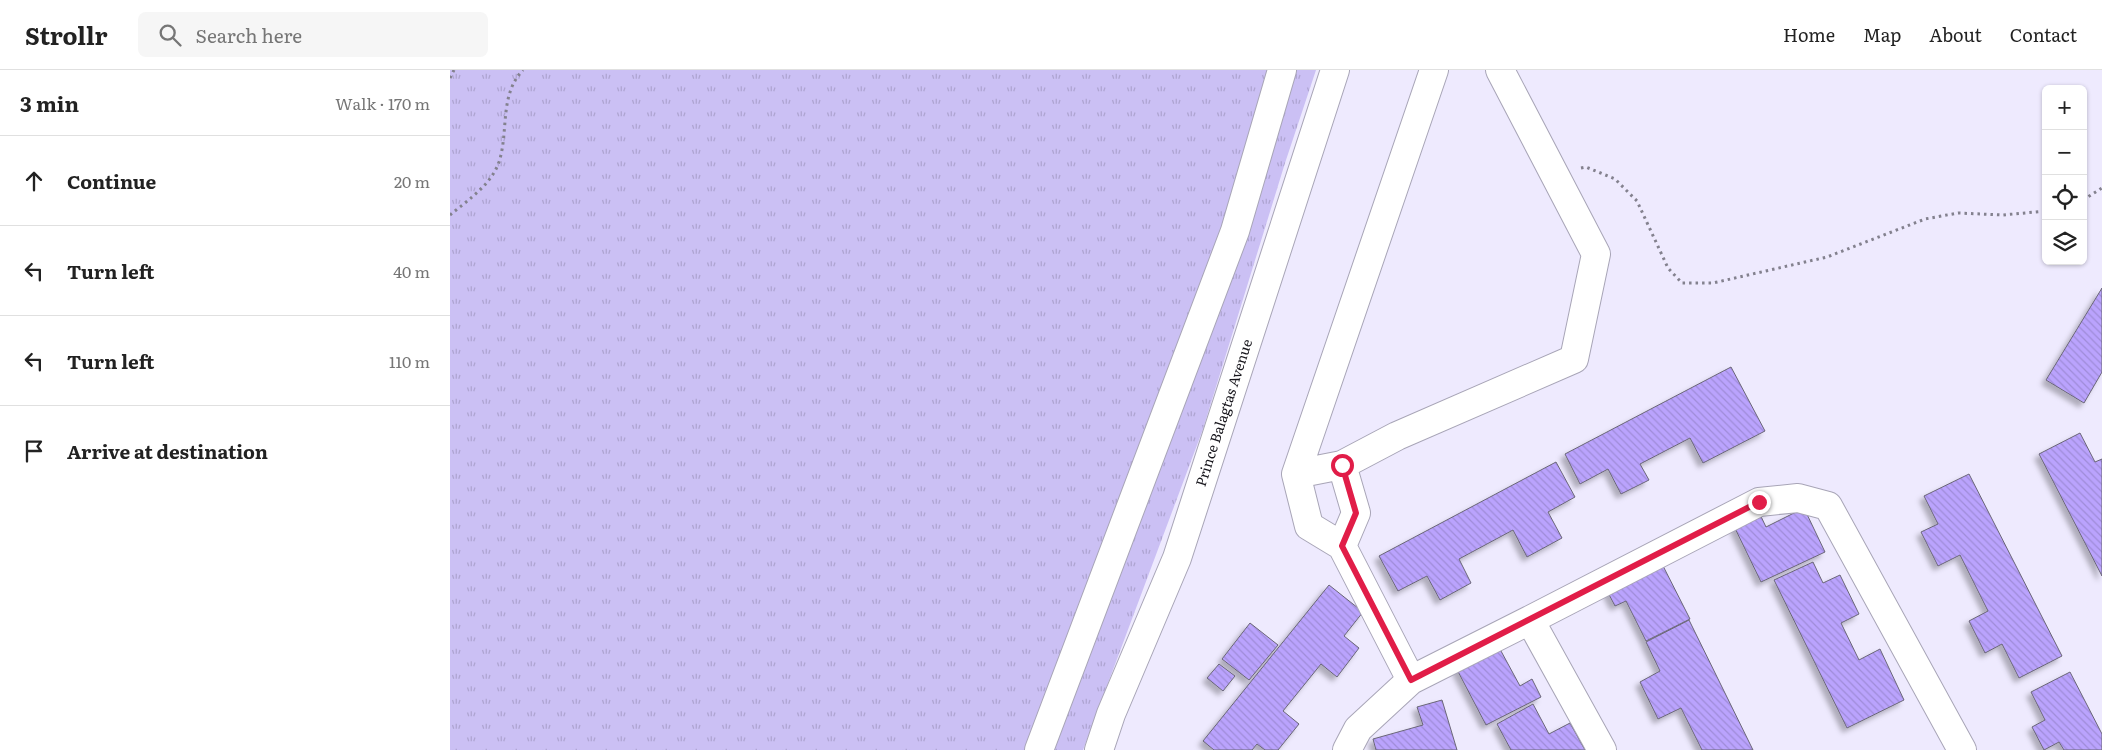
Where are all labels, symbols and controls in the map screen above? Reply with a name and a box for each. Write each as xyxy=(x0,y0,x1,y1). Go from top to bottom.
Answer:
search box xyxy=(138,12,488,57)
text: Strollr xyxy=(25,17,108,52)
icon: search xyxy=(156,21,184,49)
text: Search here xyxy=(196,21,302,49)
text: Home xyxy=(1783,21,1835,48)
text: Map xyxy=(1863,21,1901,48)
text: About xyxy=(1929,21,1982,48)
text: Contact xyxy=(2010,21,2077,48)
map controls xyxy=(2042,85,2087,265)
button: + xyxy=(2042,85,2087,130)
text: 3 min xyxy=(20,87,79,118)
text: Walk · 170 m xyxy=(335,91,430,115)
button: − xyxy=(2042,130,2087,175)
icon: ahead xyxy=(20,167,48,195)
text: Continue xyxy=(67,167,156,195)
text: 20 m xyxy=(394,169,430,193)
button: locate xyxy=(2042,175,2087,220)
button: layers xyxy=(2042,220,2087,265)
icon: left xyxy=(20,257,48,285)
text: Turn left xyxy=(67,257,154,285)
text: 40 m xyxy=(393,259,430,283)
street label: Prince Balagtas Avenue xyxy=(1190,336,1256,489)
icon: left xyxy=(20,347,48,375)
text: Turn left xyxy=(67,347,154,375)
text: 110 m xyxy=(389,349,430,373)
icon: arrive xyxy=(20,437,48,465)
text: Arrive at destination xyxy=(67,437,268,465)
route start xyxy=(1331,454,1354,477)
route end xyxy=(1748,491,1771,514)

